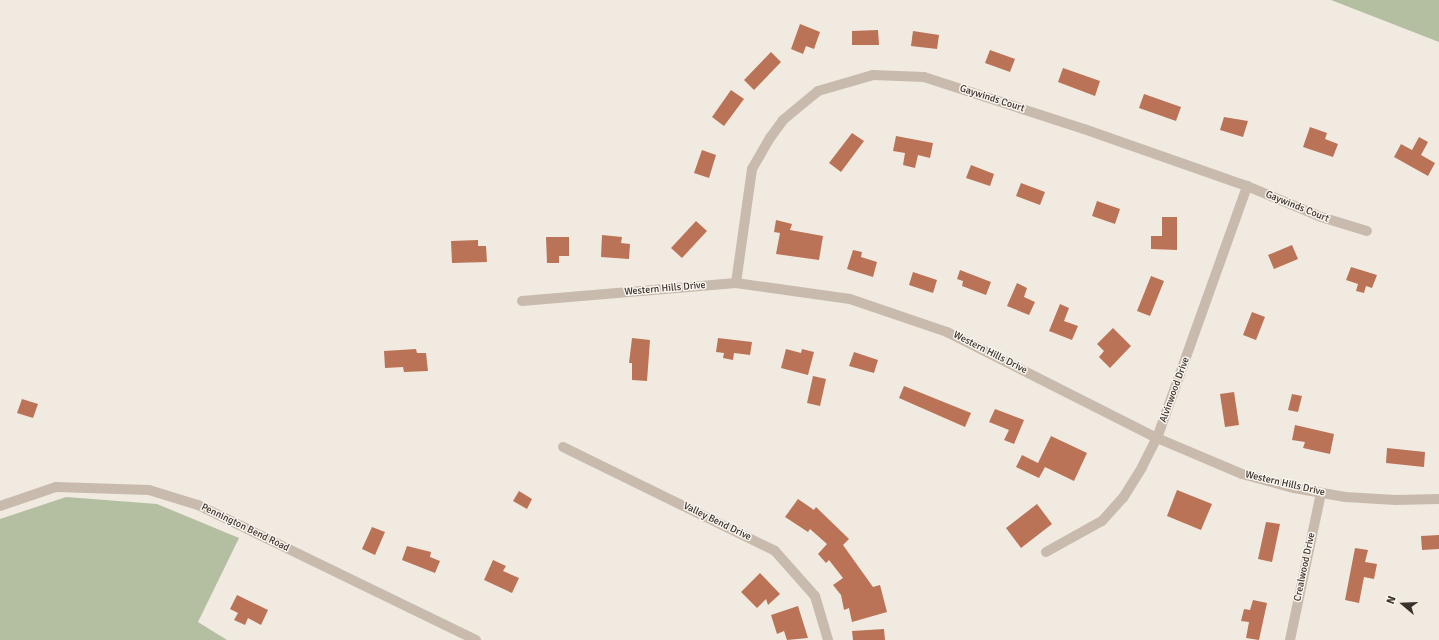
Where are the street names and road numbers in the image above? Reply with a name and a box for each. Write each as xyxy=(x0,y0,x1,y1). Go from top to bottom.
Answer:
street label: Gaywinds Court xyxy=(958,83,1026,115)
street label: Gaywinds Court xyxy=(1263,189,1331,225)
street label: Western Hills Drive xyxy=(624,279,706,299)
street label: Western Hills Drive xyxy=(951,329,1029,377)
street label: Alvinwood Drive xyxy=(1158,356,1192,424)
street label: Western Hills Drive xyxy=(1244,469,1326,499)
street label: Valley Bend Drive xyxy=(681,500,753,544)
street label: Pennington Bend Road xyxy=(199,501,291,555)
street label: Crealwood Drive xyxy=(1292,532,1318,602)

